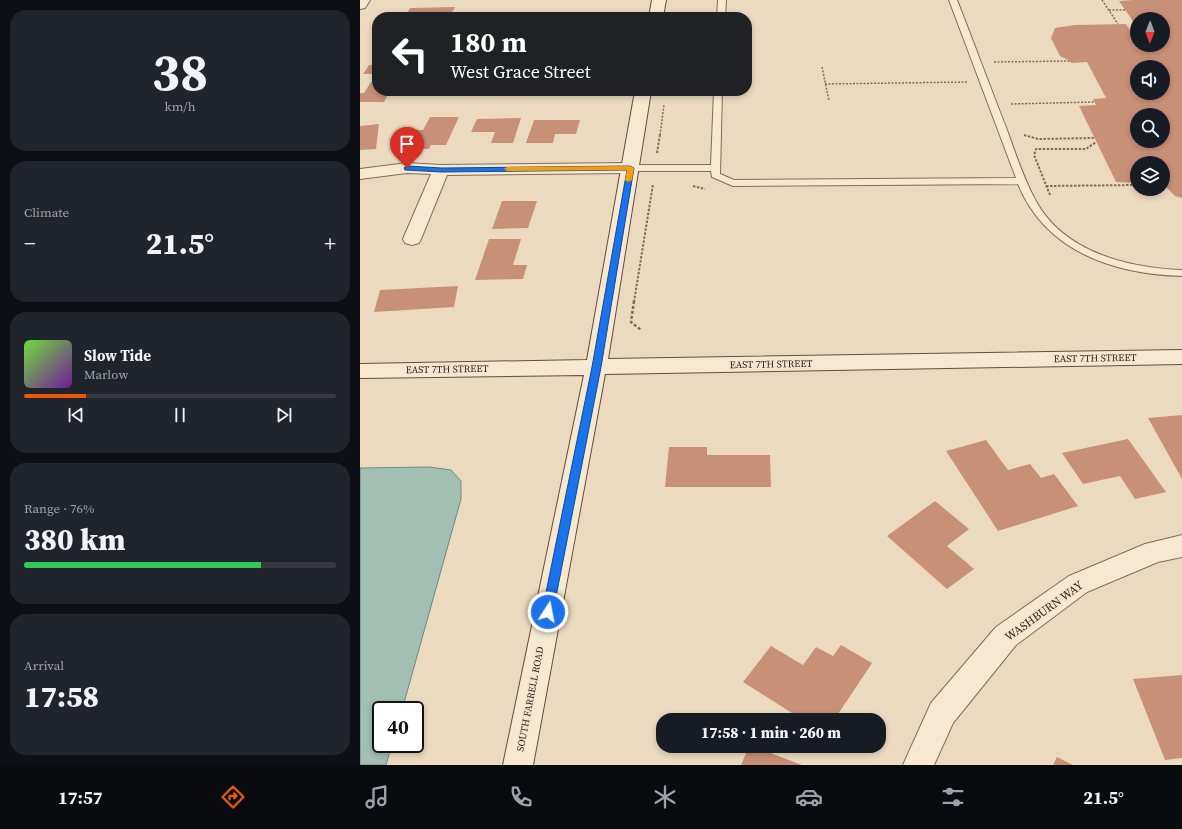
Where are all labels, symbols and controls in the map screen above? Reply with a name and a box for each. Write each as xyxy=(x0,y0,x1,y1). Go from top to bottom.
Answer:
north arrow xyxy=(1130,12,1170,52)
map controls xyxy=(1130,12,1170,196)
text: 180 m xyxy=(450,23,527,61)
icon: left xyxy=(384,28,436,80)
text: 38 xyxy=(152,36,208,107)
text: West Grace Street xyxy=(450,59,591,84)
button: sound xyxy=(1130,60,1170,100)
text: km/h xyxy=(165,98,195,115)
button: search xyxy=(1130,108,1170,148)
pin xyxy=(390,127,424,168)
icon: arrive xyxy=(396,133,418,155)
button: layers xyxy=(1130,156,1170,196)
text: Climate xyxy=(24,204,69,221)
text: 21.5° xyxy=(146,223,214,264)
text: − xyxy=(24,228,36,258)
text: + xyxy=(324,228,336,258)
text: Slow Tide xyxy=(84,345,151,366)
street label: EAST 7TH STREET xyxy=(1053,351,1137,365)
street label: EAST 7TH STREET xyxy=(729,357,813,371)
street label: EAST 7TH STREET xyxy=(405,362,489,376)
text: Marlow xyxy=(84,366,128,383)
icon: previous xyxy=(65,404,87,426)
icon: pause xyxy=(169,404,191,426)
icon: next xyxy=(273,404,295,426)
text: Range · 76% xyxy=(24,500,95,517)
text: 380 km xyxy=(24,519,125,560)
street label: WASHBURN WAY xyxy=(1002,577,1087,645)
position arrow xyxy=(527,591,569,633)
street label: SOUTH FARRELL ROAD xyxy=(513,645,547,753)
text: Arrival xyxy=(24,657,64,674)
text: 17:58 xyxy=(24,676,99,717)
speed limit sign: 40 xyxy=(372,701,424,753)
text: 17:58 · 1 min · 260 m xyxy=(701,722,841,743)
icon: directions xyxy=(219,783,247,811)
icon: music xyxy=(363,783,391,811)
icon: phone xyxy=(507,783,535,811)
icon: climate xyxy=(651,783,679,811)
icon: car xyxy=(795,783,823,811)
icon: filters xyxy=(939,783,967,811)
text: 17:57 xyxy=(58,785,102,810)
text: 21.5° xyxy=(1083,785,1124,810)

